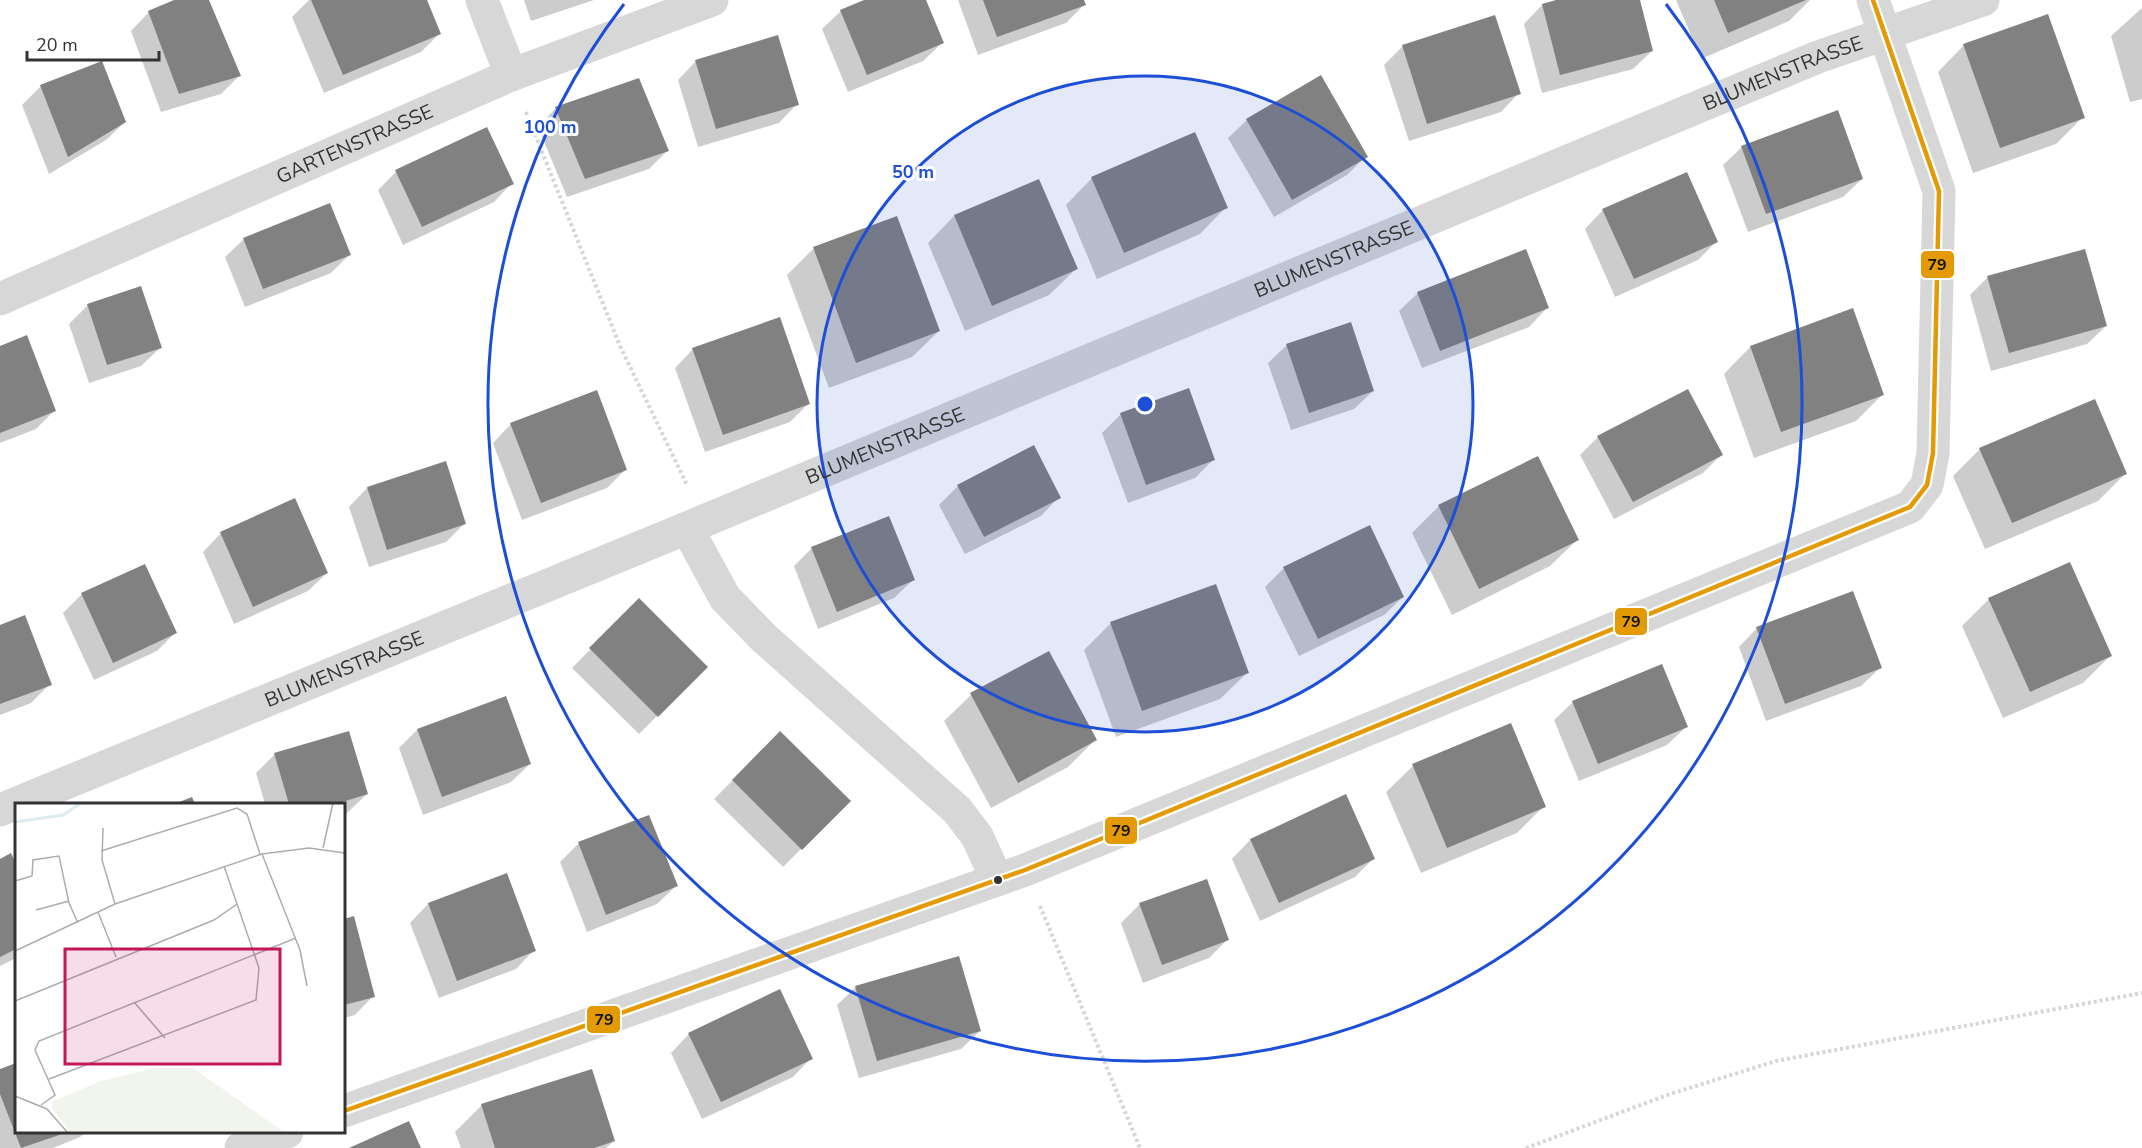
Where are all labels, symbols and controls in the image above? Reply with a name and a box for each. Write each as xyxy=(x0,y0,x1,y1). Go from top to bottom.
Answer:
scale bar xyxy=(27,24,159,62)
street label: BLUMENSTRASSE xyxy=(1699,30,1866,118)
text: 20 m xyxy=(36,33,78,57)
street label: GARTENSTRASSE xyxy=(272,98,437,190)
text: 100 m xyxy=(523,115,577,139)
text: 50 m xyxy=(892,160,934,184)
street label: BLUMENSTRASSE xyxy=(1250,214,1417,304)
line badge: 79 xyxy=(1920,250,1955,279)
text: 79 xyxy=(1927,254,1947,276)
centre of rings xyxy=(1135,394,1155,414)
street label: BLUMENSTRASSE xyxy=(801,401,969,491)
line badge: 79 xyxy=(1614,607,1648,636)
text: 79 xyxy=(1621,611,1641,633)
street label: BLUMENSTRASSE xyxy=(261,624,428,714)
inset map xyxy=(15,803,345,1133)
line badge: 79 xyxy=(1104,816,1138,845)
text: 79 xyxy=(1111,820,1131,842)
unlabelled marker xyxy=(992,874,1004,886)
line badge: 79 xyxy=(586,1005,621,1034)
text: 79 xyxy=(594,1009,614,1031)

